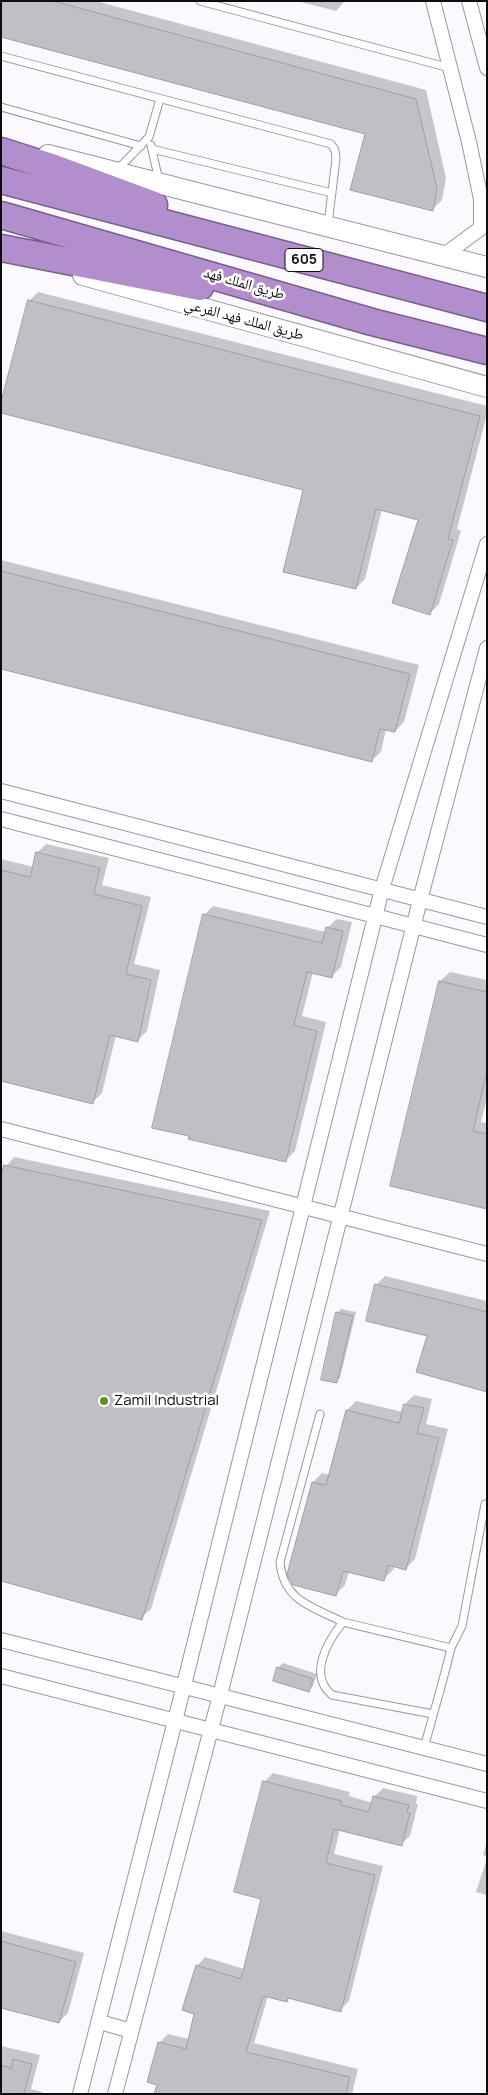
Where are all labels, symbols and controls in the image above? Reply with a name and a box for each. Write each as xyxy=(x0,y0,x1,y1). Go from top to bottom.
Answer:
road number: 605 xyxy=(285,248,323,272)
street label: طريق الملك فهد xyxy=(201,264,287,304)
street label: طريق الملك فهد الفرعي xyxy=(182,295,306,345)
place label: Zamil Industrial xyxy=(114,1392,219,1410)
marker: Zamil Industrial xyxy=(98,1395,110,1407)

